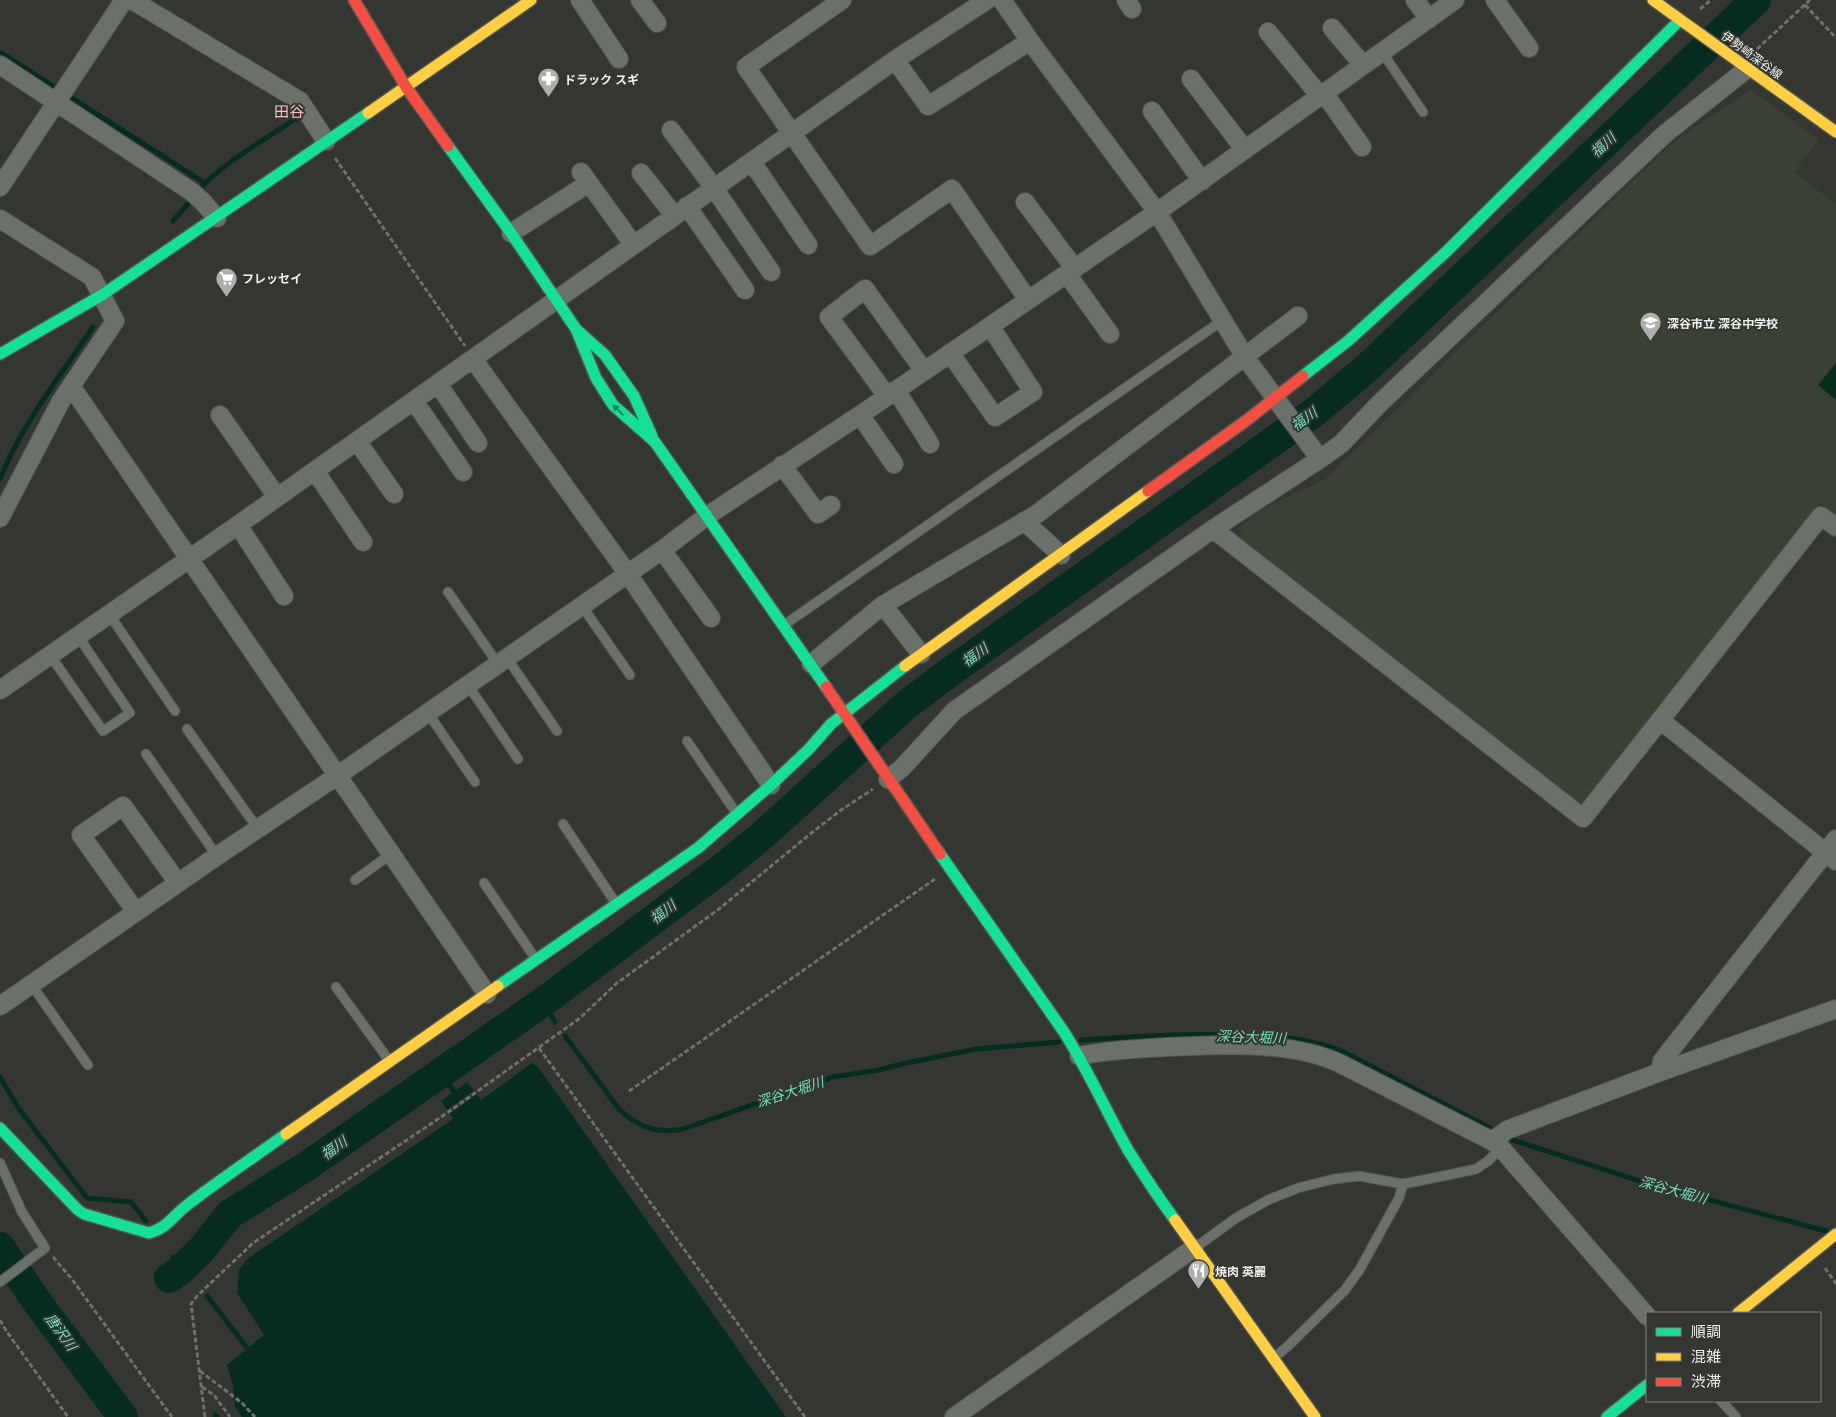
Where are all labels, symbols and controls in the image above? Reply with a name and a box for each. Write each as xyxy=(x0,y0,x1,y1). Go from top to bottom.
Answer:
street label: 伊勢崎深谷線 xyxy=(1718,28,1786,82)
pharmacy icon: ドラック スギ xyxy=(536,67,560,98)
place label: ドラック スギ xyxy=(564,72,639,87)
district label: 田谷 xyxy=(274,102,304,121)
water label: 福川 xyxy=(1587,128,1621,161)
supermarket icon: フレッセイ xyxy=(214,266,238,297)
place label: フレッセイ xyxy=(242,271,302,286)
school or university icon: 深谷市立 深谷中学校 xyxy=(1639,311,1663,342)
place label: 深谷市立 深谷中学校 xyxy=(1667,316,1778,331)
water label: 福川 xyxy=(1287,402,1322,435)
one-way arrow xyxy=(612,404,624,416)
water label: 福川 xyxy=(958,638,993,671)
water label: 福川 xyxy=(646,895,681,928)
water label: 深谷大堀川 xyxy=(1216,1027,1288,1047)
water label: 深谷大堀川 xyxy=(754,1072,828,1111)
water label: 福川 xyxy=(317,1131,352,1163)
water label: 深谷大堀川 xyxy=(1637,1172,1711,1208)
restaurant icon: 焼肉 英麗 xyxy=(1187,1259,1211,1290)
place label: 焼肉 英麗 xyxy=(1215,1264,1266,1279)
water label: 唐沢川 xyxy=(41,1310,82,1356)
legend xyxy=(1646,1312,1821,1402)
text: 順調 xyxy=(1691,1322,1721,1341)
text: 混雑 xyxy=(1691,1347,1721,1366)
text: 渋滞 xyxy=(1691,1372,1721,1391)

